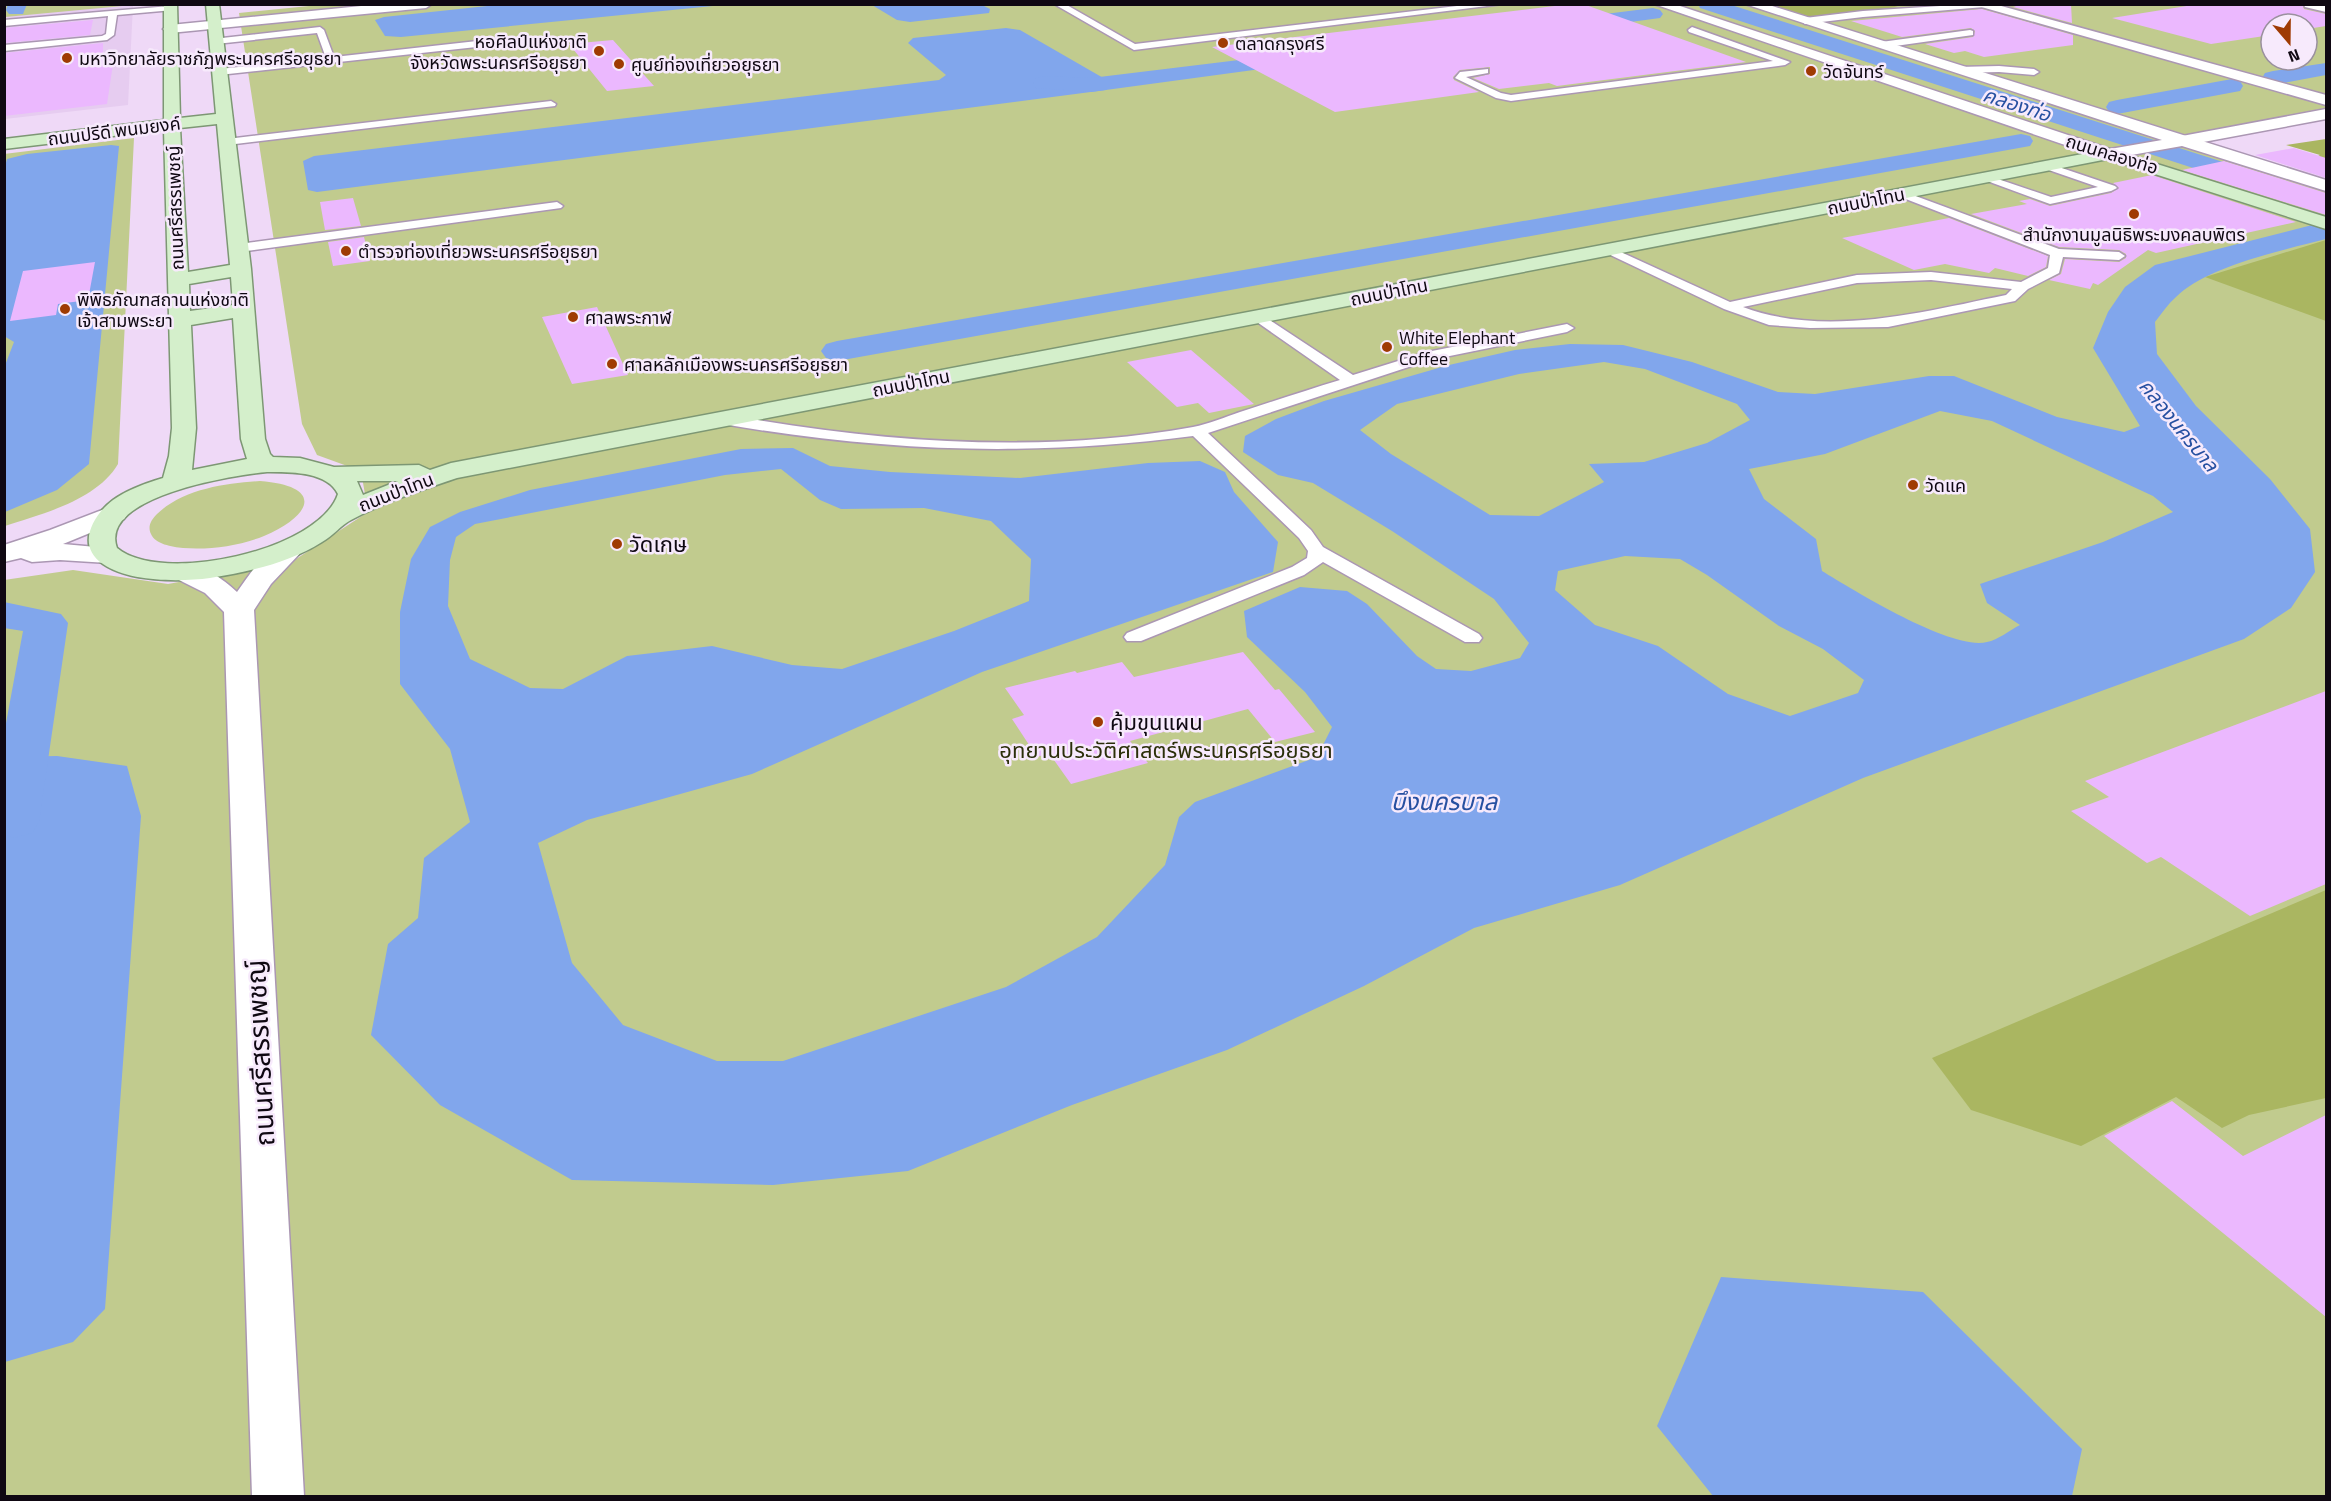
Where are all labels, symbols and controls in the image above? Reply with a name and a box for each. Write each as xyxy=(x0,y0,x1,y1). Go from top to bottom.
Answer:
north arrow xyxy=(2259,12,2319,72)
place label: หอศิลป์แห่งชาติ จังหวัดพระนครศรีอยุธยา xyxy=(410,28,587,76)
place label: ตลาดกรุงศรี xyxy=(1235,30,1325,57)
marker: ตลาดกรุงศรี xyxy=(1216,36,1230,50)
text: N xyxy=(2285,43,2303,69)
marker: หอศิลป์แห่งชาติ จังหวัดพระนครศรีอยุธยา xyxy=(592,44,606,58)
place label: มหาวิทยาลัยราชภัฏพระนครศรีอยุธยา xyxy=(79,45,342,72)
marker: มหาวิทยาลัยราชภัฏพระนครศรีอยุธยา xyxy=(60,51,74,65)
place label: ศูนย์ท่องเที่ยวอยุธยา xyxy=(631,51,780,78)
marker: ศูนย์ท่องเที่ยวอยุธยา xyxy=(612,57,626,71)
place label: วัดจันทร์ xyxy=(1823,58,1884,85)
marker: วัดจันทร์ xyxy=(1804,64,1818,78)
water label: คลองท่อ xyxy=(1979,79,2056,130)
street label: ถนนปรีดี พนมยงค์ xyxy=(46,109,182,153)
street label: ถนนคลองท่อ xyxy=(2062,127,2162,181)
street label: ถนนศรีสรรเพชญ์ xyxy=(159,145,191,271)
street label: ถนนป่าโทน xyxy=(1825,180,1907,222)
marker: สำนักงานมูลนิธิพระมงคลบพิตร xyxy=(2127,207,2141,221)
place label: สำนักงานมูลนิธิพระมงคลบพิตร xyxy=(2023,221,2246,248)
place label: ตำรวจท่องเที่ยวพระนครศรีอยุธยา xyxy=(358,238,598,265)
marker: ตำรวจท่องเที่ยวพระนครศรีอยุธยา xyxy=(339,244,353,258)
street label: ถนนป่าโทน xyxy=(1348,271,1430,313)
place label: พิพิธภัณฑสถานแห่งชาติ เจ้าสามพระยา xyxy=(77,286,249,334)
marker: พิพิธภัณฑสถานแห่งชาติ เจ้าสามพระยา xyxy=(58,302,72,316)
place label: ศาลพระกาฬ xyxy=(585,304,671,331)
marker: ศาลพระกาฬ xyxy=(566,310,580,324)
place label: White Elephant Coffee xyxy=(1399,324,1516,372)
marker: White Elephant Coffee xyxy=(1380,340,1394,354)
place label: ศาลหลักเมืองพระนครศรีอยุธยา xyxy=(624,351,848,378)
marker: ศาลหลักเมืองพระนครศรีอยุธยา xyxy=(605,357,619,371)
street label: ถนนป่าโทน xyxy=(870,362,952,404)
water label: คลองนครบาล xyxy=(2132,372,2227,479)
street label: ถนนป่าโทน xyxy=(354,465,438,519)
place label: วัดแค xyxy=(1925,472,1966,499)
marker: วัดแค xyxy=(1906,478,1920,492)
place label: วัดเกษ xyxy=(629,527,687,561)
marker: วัดเกษ xyxy=(610,537,624,551)
place label: คุ้มขุนแผน xyxy=(1110,705,1203,739)
marker: คุ้มขุนแผน xyxy=(1091,715,1105,729)
park label: อุทยานประวัติศาสตร์พระนครศรีอยุธยา xyxy=(999,733,1333,767)
water label: บึงนครบาล xyxy=(1391,783,1499,819)
street label: ถนนศรีสรรเพชญ์ xyxy=(234,959,284,1147)

